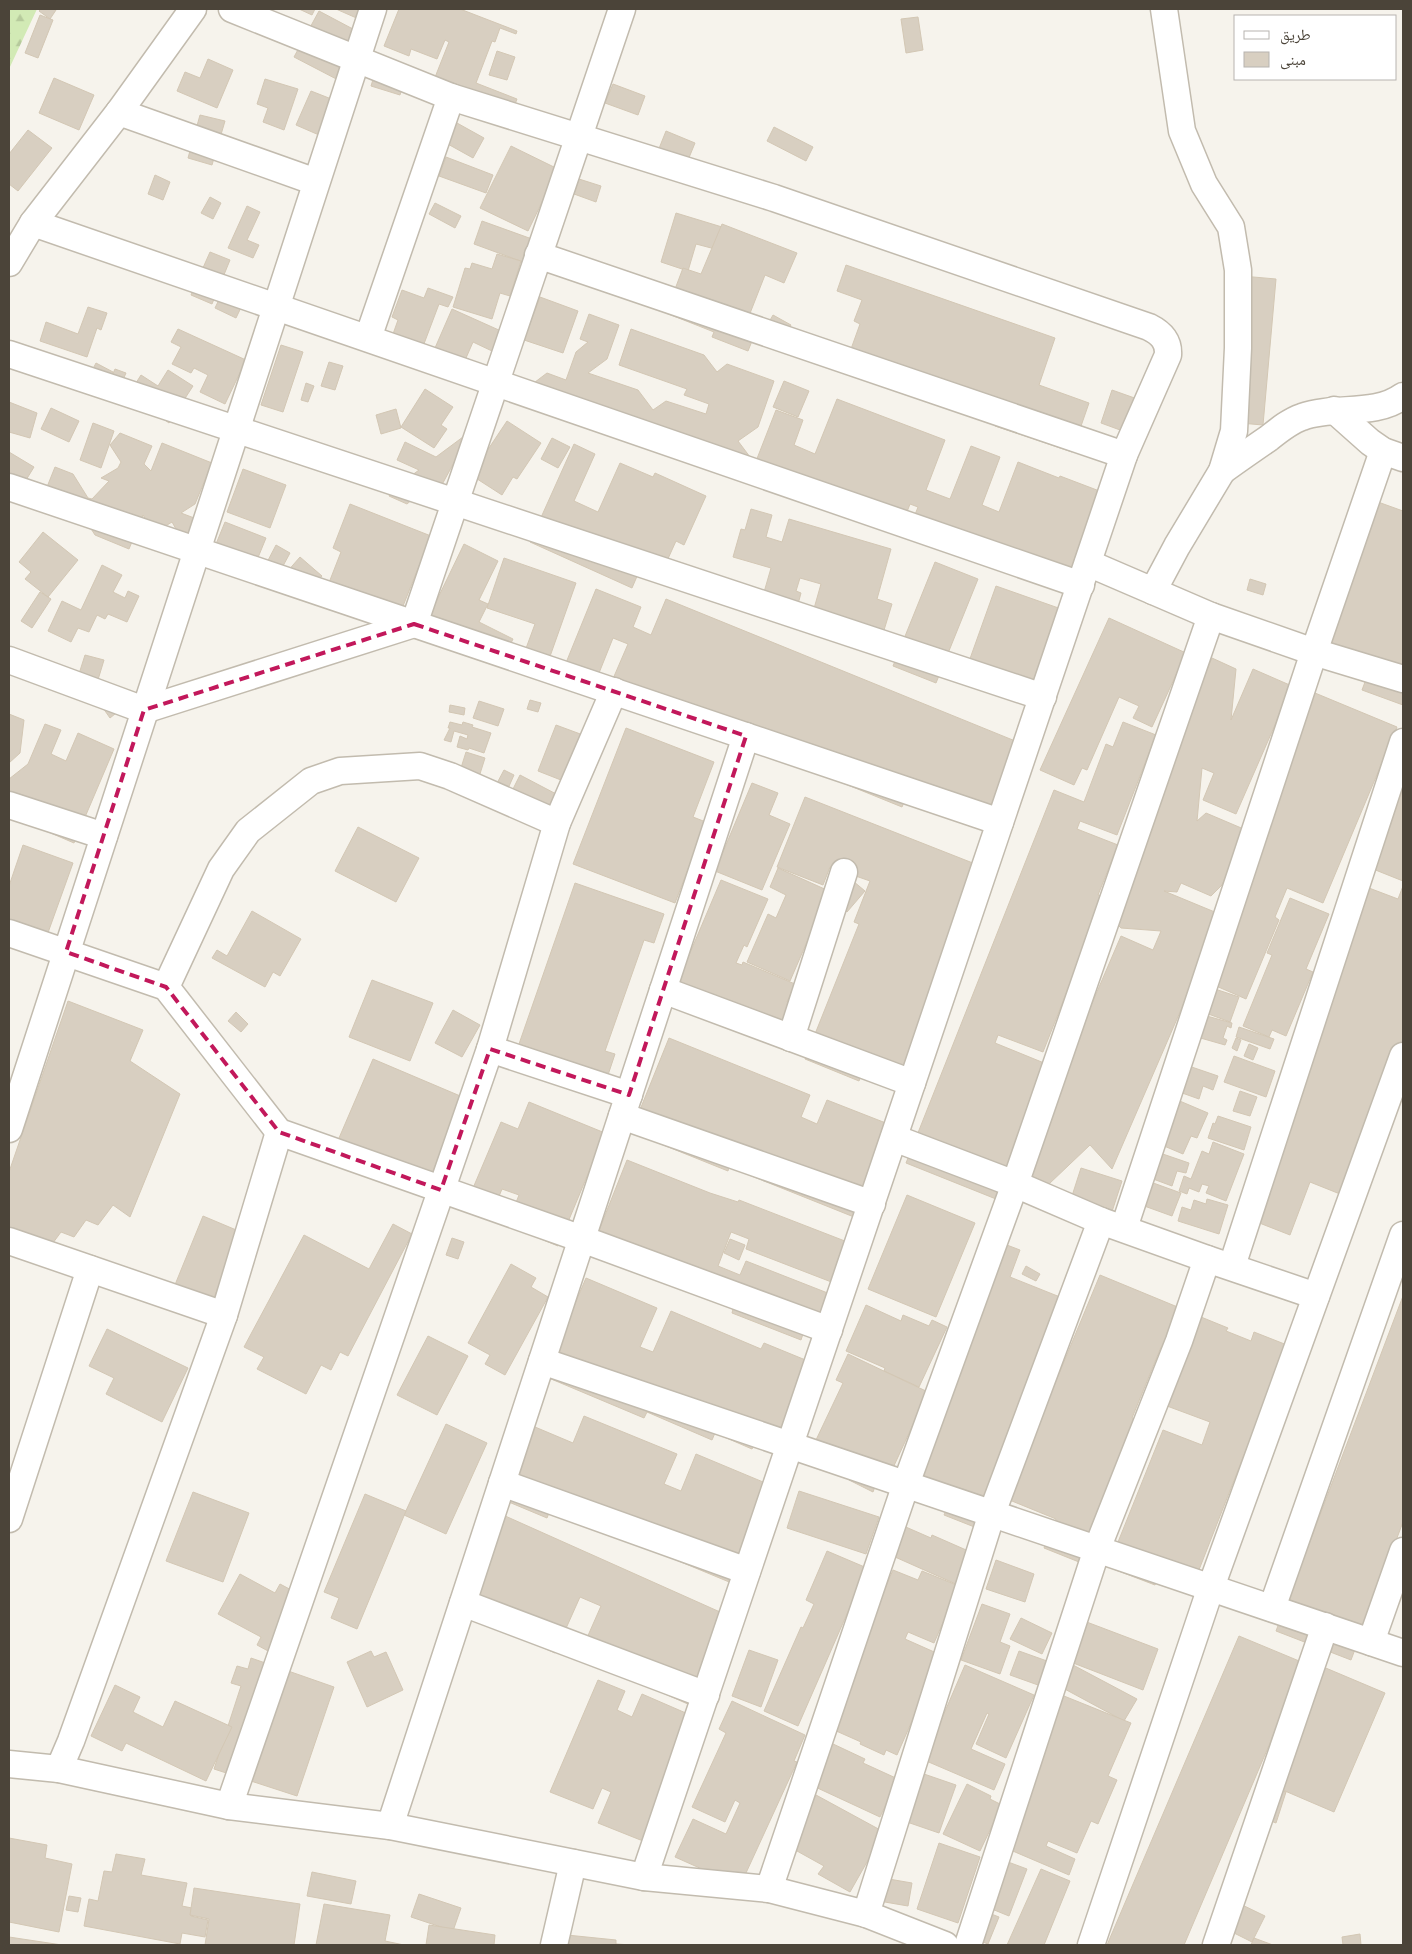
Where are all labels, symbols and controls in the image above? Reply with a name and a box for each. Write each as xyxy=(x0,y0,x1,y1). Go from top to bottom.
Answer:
legend xyxy=(1234,15,1397,80)
text: طريق xyxy=(1280,25,1311,45)
text: مبنى xyxy=(1280,50,1306,70)

